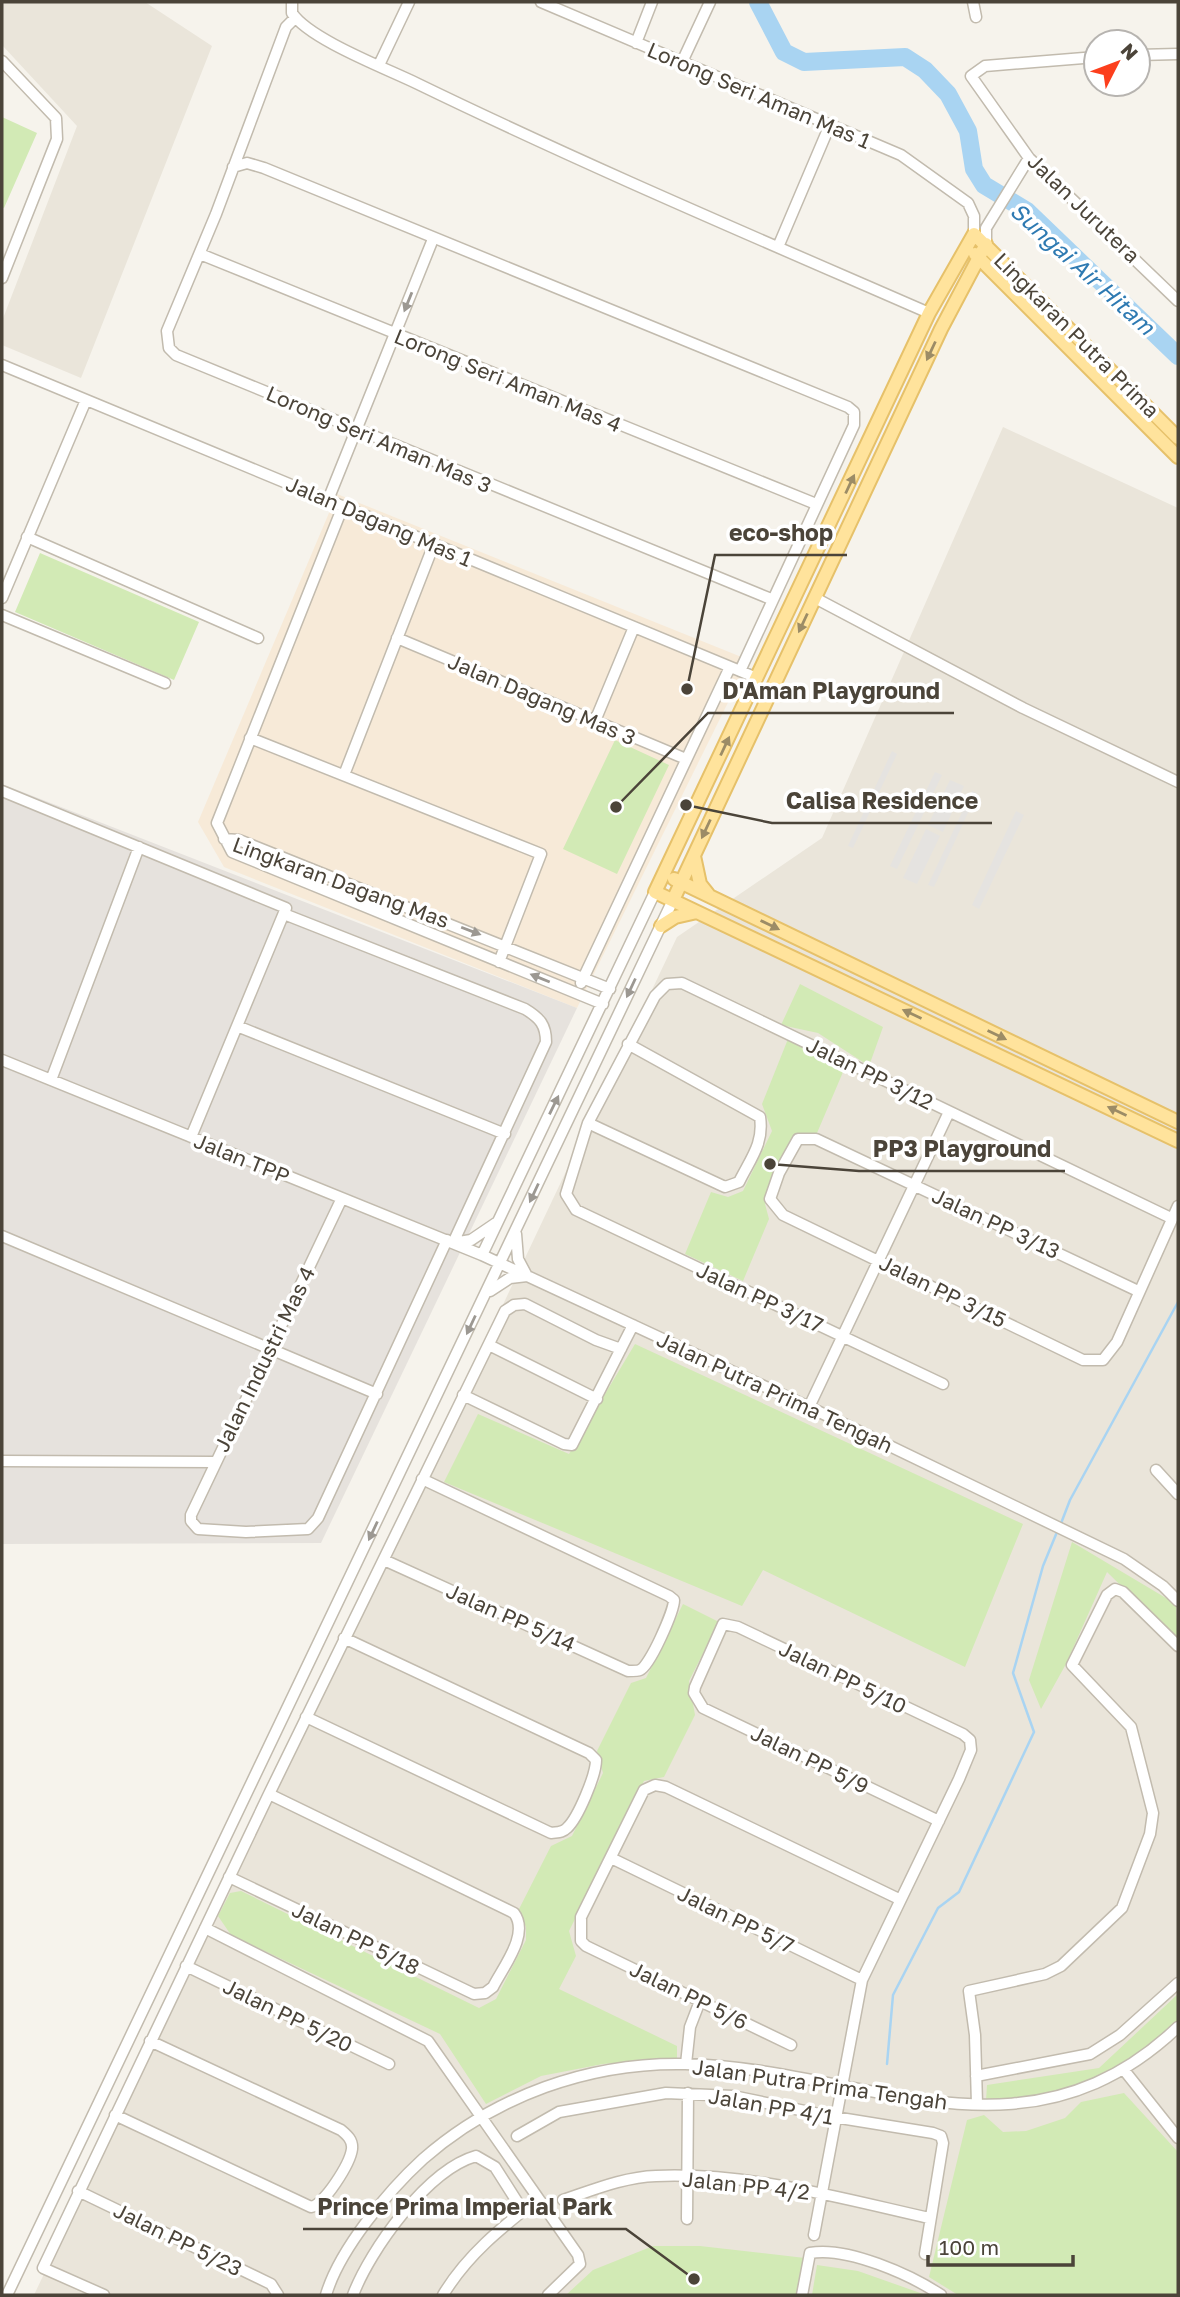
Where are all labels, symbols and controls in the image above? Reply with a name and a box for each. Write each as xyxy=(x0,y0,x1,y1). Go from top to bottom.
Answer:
north arrow xyxy=(1082,28,1152,98)
street label: Lorong Seri Aman Mas 1 xyxy=(644,36,874,154)
text: N xyxy=(1117,38,1143,64)
street label: Jalan Jurutera xyxy=(1022,148,1146,268)
water label: Sungai Air Hitam xyxy=(1005,196,1162,341)
street label: Lingkaran Putra Prima xyxy=(989,247,1165,423)
one-way arrow xyxy=(402,292,413,313)
street label: Lorong Seri Aman Mas 4 xyxy=(391,323,625,437)
one-way arrow xyxy=(925,341,937,361)
street label: Lorong Seri Aman Mas 3 xyxy=(263,380,495,498)
street label: Jalan Dagang Mas 1 xyxy=(282,470,476,572)
one-way arrow xyxy=(844,473,855,494)
callout: eco-shop xyxy=(715,511,847,555)
text: eco-shop xyxy=(729,518,833,546)
one-way arrow xyxy=(797,613,809,633)
street label: Jalan Dagang Mas 3 xyxy=(444,648,640,750)
callout: D'Aman Playground xyxy=(708,669,954,713)
text: D'Aman Playground xyxy=(722,676,940,704)
one-way arrow xyxy=(719,736,731,756)
callout: Calisa Residence xyxy=(772,779,992,823)
text: Calisa Residence xyxy=(786,786,978,814)
one-way arrow xyxy=(700,819,712,839)
street label: Lingkaran Dagang Mas xyxy=(229,831,453,933)
one-way arrow xyxy=(760,920,780,931)
one-way arrow xyxy=(460,926,481,937)
one-way arrow xyxy=(529,972,550,983)
one-way arrow xyxy=(625,978,637,998)
one-way arrow xyxy=(901,1008,922,1019)
one-way arrow xyxy=(987,1029,1007,1040)
street label: Jalan PP 3/12 xyxy=(802,1031,938,1115)
one-way arrow xyxy=(548,1095,560,1115)
one-way arrow xyxy=(1107,1106,1127,1117)
street label: Jalan TPP xyxy=(190,1127,294,1189)
callout: PP3 Playground xyxy=(859,1127,1065,1171)
text: PP3 Playground xyxy=(873,1134,1051,1162)
street label: Jalan PP 3/13 xyxy=(928,1182,1064,1264)
one-way arrow xyxy=(528,1183,539,1203)
street label: Jalan PP 3/15 xyxy=(875,1249,1011,1333)
street label: Jalan PP 3/17 xyxy=(693,1256,827,1338)
street label: Jalan Industri Mas 4 xyxy=(208,1262,320,1456)
one-way arrow xyxy=(465,1315,476,1335)
street label: Jalan Putra Prima Tengah xyxy=(653,1326,897,1458)
one-way arrow xyxy=(367,1521,379,1541)
street label: Jalan PP 5/14 xyxy=(443,1577,579,1657)
street label: Jalan PP 5/10 xyxy=(775,1635,911,1719)
street label: Jalan PP 5/9 xyxy=(747,1719,873,1799)
street label: Jalan PP 5/7 xyxy=(673,1880,799,1958)
street label: Jalan PP 5/18 xyxy=(288,1896,424,1980)
street label: Jalan PP 5/6 xyxy=(626,1955,752,2035)
street label: Jalan PP 5/20 xyxy=(219,1973,357,2057)
street label: Jalan Putra Prima Tengah xyxy=(691,2053,949,2115)
street label: Jalan PP 4/1 xyxy=(707,2082,835,2130)
street label: Jalan PP 4/2 xyxy=(681,2165,811,2205)
callout: Prince Prima Imperial Park xyxy=(303,2185,626,2229)
text: Prince Prima Imperial Park xyxy=(317,2192,613,2220)
street label: Jalan PP 5/23 xyxy=(109,2197,247,2281)
scale bar xyxy=(928,2224,1073,2268)
text: 100 m xyxy=(939,2234,999,2260)

